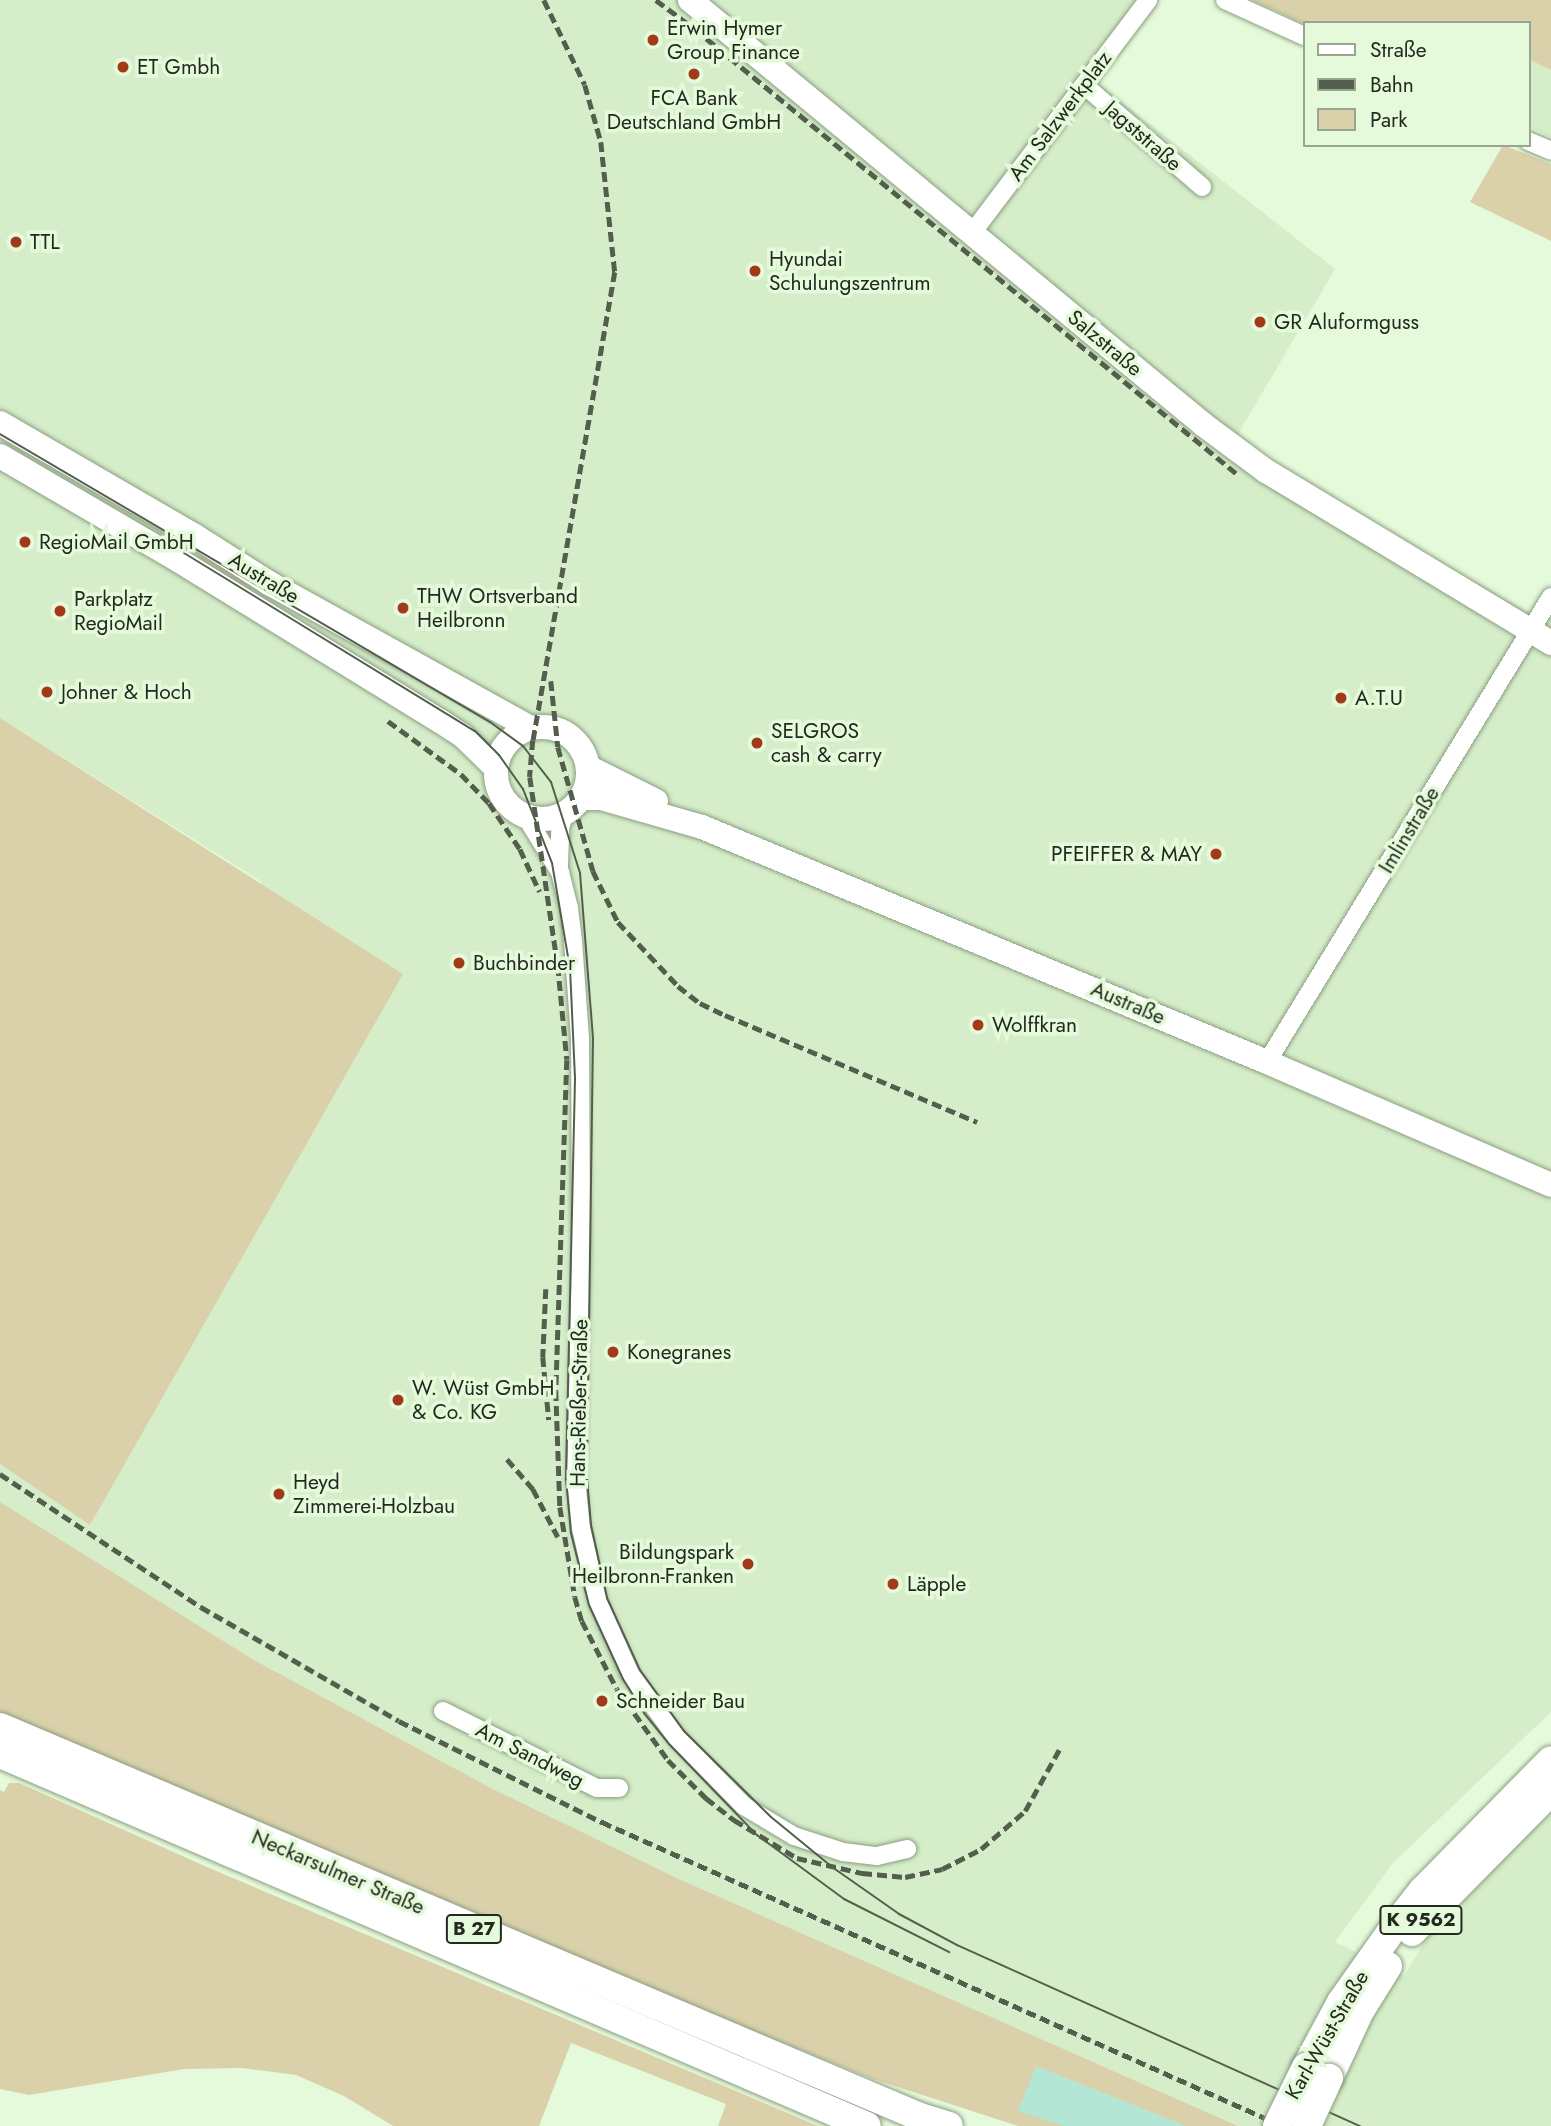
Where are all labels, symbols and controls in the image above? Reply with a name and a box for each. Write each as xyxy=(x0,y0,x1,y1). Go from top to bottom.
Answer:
place label: Erwin Hymer Group Finance xyxy=(667,15,800,65)
legend xyxy=(1302,21,1530,147)
marker: Erwin Hymer Group Finance xyxy=(645,32,661,48)
text: Straße xyxy=(1370,35,1427,65)
street label: Am Salzwerkplatz xyxy=(1003,46,1117,186)
place label: ET Gmbh xyxy=(137,54,220,80)
marker: ET Gmbh xyxy=(115,59,131,75)
marker: FCA Bank Deutschland GmbH xyxy=(686,66,702,82)
text: Bahn xyxy=(1370,70,1414,100)
place label: FCA Bank Deutschland GmbH xyxy=(607,85,781,135)
street label: Jagststraße xyxy=(1099,96,1187,176)
text: Park xyxy=(1370,105,1407,135)
place label: TTL xyxy=(30,229,60,255)
marker: TTL xyxy=(8,234,24,250)
place label: Hyundai Schulungszentrum xyxy=(769,246,931,296)
marker: Hyundai Schulungszentrum xyxy=(747,263,763,279)
street label: Salzstraße xyxy=(1063,305,1147,381)
place label: GR Aluformguss xyxy=(1274,309,1419,335)
marker: GR Aluformguss xyxy=(1252,314,1268,330)
place label: RegioMail GmbH xyxy=(39,529,194,555)
marker: RegioMail GmbH xyxy=(17,534,33,550)
street label: Austraße xyxy=(224,547,304,609)
place label: THW Ortsverband Heilbronn xyxy=(417,583,578,633)
place label: Parkplatz RegioMail xyxy=(74,586,163,636)
marker: THW Ortsverband Heilbronn xyxy=(395,600,411,616)
marker: Parkplatz RegioMail xyxy=(52,603,68,619)
place label: Johner & Hoch xyxy=(61,679,192,705)
marker: Johner & Hoch xyxy=(39,684,55,700)
place label: A.T.U xyxy=(1355,685,1403,711)
marker: A.T.U xyxy=(1333,690,1349,706)
place label: SELGROS cash & carry xyxy=(771,718,882,768)
marker: SELGROS cash & carry xyxy=(749,735,765,751)
street label: Imlinstraße xyxy=(1373,782,1445,878)
place label: PFEIFFER & MAY xyxy=(1051,841,1202,867)
marker: PFEIFFER & MAY xyxy=(1208,846,1224,862)
place label: Buchbinder xyxy=(473,950,575,976)
marker: Buchbinder xyxy=(451,955,467,971)
street label: Austraße xyxy=(1087,976,1169,1030)
place label: Wolffkran xyxy=(992,1012,1077,1038)
marker: Wolffkran xyxy=(970,1017,986,1033)
street label: Hans-Rießer-Straße xyxy=(565,1319,593,1487)
place label: Konegranes xyxy=(627,1339,731,1365)
marker: Konegranes xyxy=(605,1344,621,1360)
place label: W. Wüst GmbH & Co. KG xyxy=(412,1375,555,1425)
marker: W. Wüst GmbH & Co. KG xyxy=(390,1392,406,1408)
place label: Heyd Zimmerei-Holzbau xyxy=(293,1469,455,1519)
marker: Heyd Zimmerei-Holzbau xyxy=(271,1486,287,1502)
place label: Bildungspark Heilbronn-Franken xyxy=(572,1539,734,1589)
marker: Bildungspark Heilbronn-Franken xyxy=(740,1556,756,1572)
place label: Läpple xyxy=(907,1571,966,1597)
marker: Läpple xyxy=(885,1576,901,1592)
place label: Schneider Bau xyxy=(616,1688,745,1714)
marker: Schneider Bau xyxy=(594,1693,610,1709)
street label: Am Sandweg xyxy=(472,1717,588,1793)
street label: Neckarsulmer Straße xyxy=(248,1824,428,1920)
road number: K 9562 xyxy=(1379,1904,1463,1936)
road number: B 27 xyxy=(444,1913,504,1944)
street label: Karl-Wüst-Straße xyxy=(1280,1966,1374,2104)

